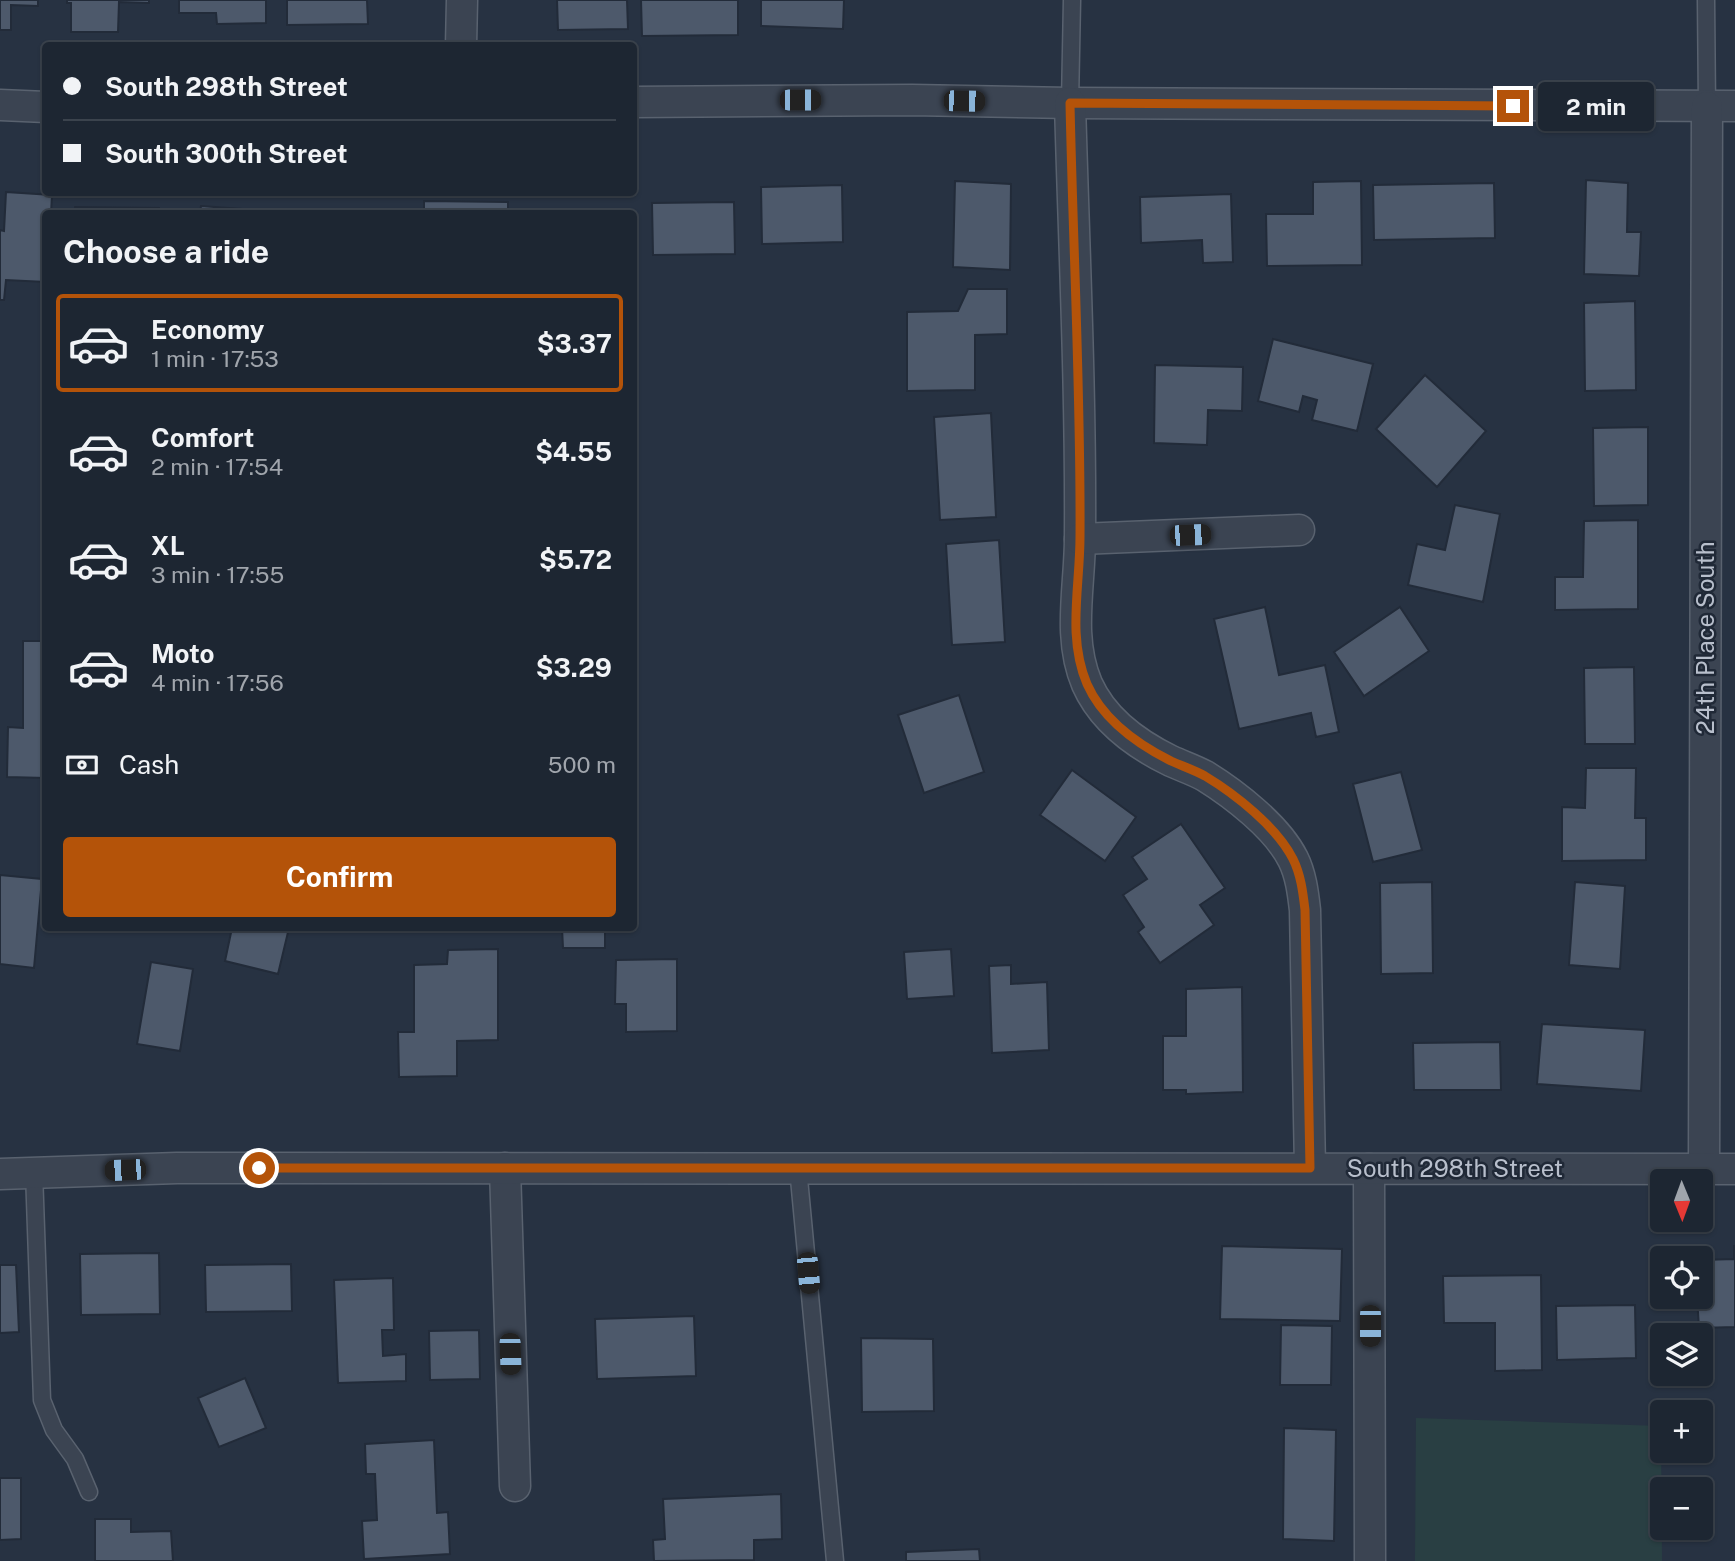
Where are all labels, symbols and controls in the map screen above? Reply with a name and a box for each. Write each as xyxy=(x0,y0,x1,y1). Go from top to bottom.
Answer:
text: South 298th Street xyxy=(105,71,348,102)
callout: 2 min xyxy=(1538,82,1653,130)
car xyxy=(780,90,822,111)
car xyxy=(943,90,986,112)
route end xyxy=(1497,90,1529,122)
text: 2 min xyxy=(1566,93,1626,120)
text: South 300th Street xyxy=(105,138,348,169)
text: Choose a ride xyxy=(63,233,269,270)
icon: car xyxy=(67,312,130,375)
text: Economy xyxy=(151,314,264,345)
text: $3.37 xyxy=(537,328,612,359)
text: 1 min · 17:53 xyxy=(151,345,279,372)
icon: car xyxy=(67,420,130,483)
text: Comfort xyxy=(151,422,254,453)
text: $4.55 xyxy=(535,436,612,467)
text: 2 min · 17:54 xyxy=(151,453,283,480)
car xyxy=(1169,524,1212,546)
icon: car xyxy=(67,528,130,591)
text: XL xyxy=(151,530,185,561)
street label: 24th Place South xyxy=(1691,541,1719,735)
text: $5.72 xyxy=(539,544,612,575)
text: 3 min · 17:55 xyxy=(151,561,284,588)
icon: car xyxy=(67,636,130,699)
text: Moto xyxy=(151,638,214,669)
text: $3.29 xyxy=(536,652,612,683)
text: 4 min · 17:56 xyxy=(151,669,284,696)
icon: cash xyxy=(63,746,101,784)
text: Cash xyxy=(119,749,179,780)
text: 500 m xyxy=(548,751,616,778)
button: Confirm xyxy=(63,837,616,917)
route start xyxy=(243,1152,275,1184)
street label: South 298th Street xyxy=(1347,1154,1563,1182)
car xyxy=(104,1159,147,1181)
north arrow xyxy=(1650,1169,1713,1232)
map controls xyxy=(1650,1169,1713,1540)
button: locate xyxy=(1650,1246,1713,1309)
car xyxy=(796,1251,821,1295)
car xyxy=(1360,1305,1381,1347)
button: layers xyxy=(1650,1323,1713,1386)
car xyxy=(499,1333,522,1375)
button: + xyxy=(1650,1400,1713,1463)
button: − xyxy=(1650,1477,1713,1540)

